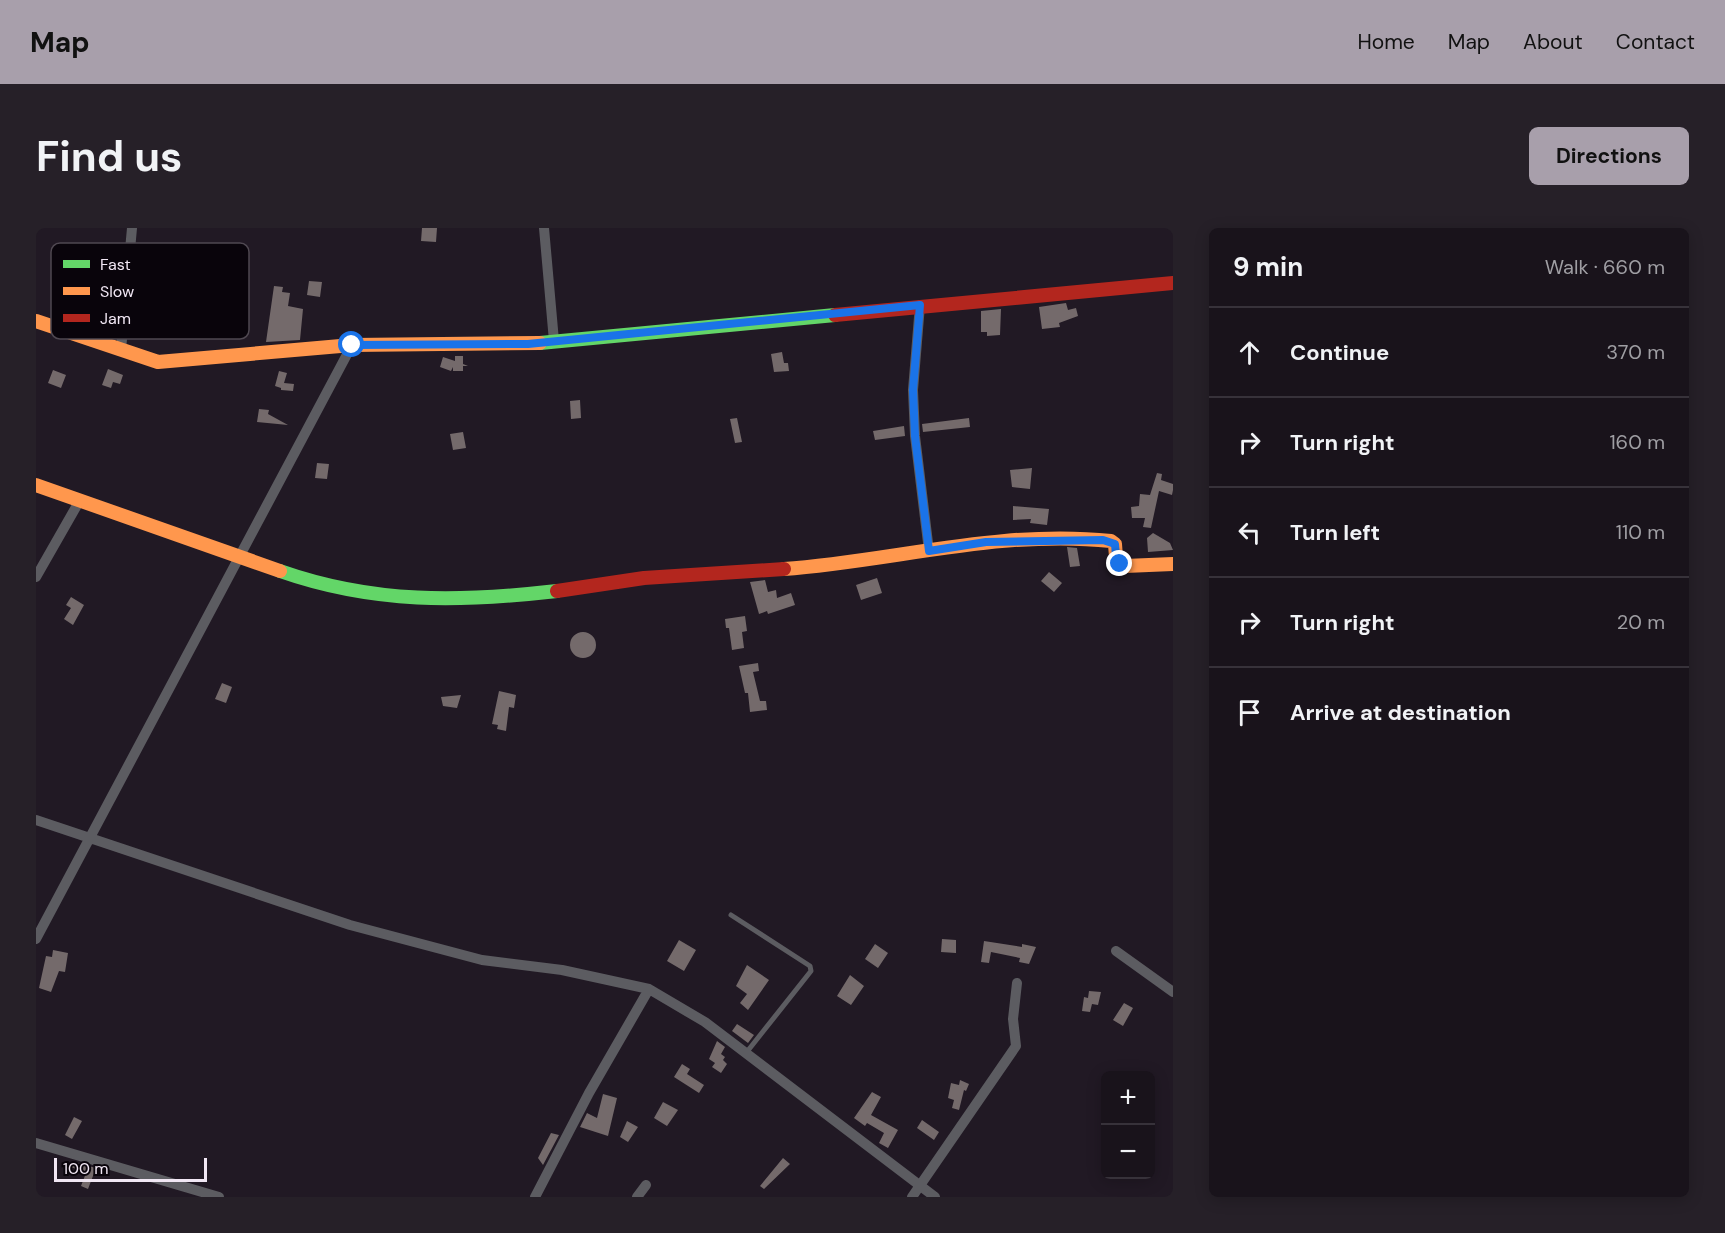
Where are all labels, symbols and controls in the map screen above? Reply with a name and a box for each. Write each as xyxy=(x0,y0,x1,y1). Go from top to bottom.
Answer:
text: Map xyxy=(30,24,90,61)
text: Home xyxy=(1357,28,1415,56)
text: Map xyxy=(1448,28,1490,56)
text: About xyxy=(1523,28,1583,56)
text: Contact xyxy=(1616,28,1695,56)
button: Directions xyxy=(1529,127,1689,185)
text: Find us xyxy=(36,129,182,184)
legend xyxy=(51,243,249,339)
text: 9 min xyxy=(1233,250,1303,284)
text: Fast xyxy=(100,254,131,275)
text: Walk · 660 m xyxy=(1545,254,1665,280)
text: Slow xyxy=(100,281,134,302)
text: Jam xyxy=(100,308,131,329)
route start xyxy=(338,331,364,357)
icon: ahead xyxy=(1233,336,1266,369)
text: Continue xyxy=(1290,338,1389,367)
text: 370 m xyxy=(1606,339,1665,365)
icon: right xyxy=(1233,426,1266,459)
text: Turn right xyxy=(1290,428,1395,457)
text: 160 m xyxy=(1609,429,1665,455)
icon: left xyxy=(1233,516,1266,549)
text: Turn left xyxy=(1290,518,1380,547)
text: 110 m xyxy=(1616,519,1665,545)
route end xyxy=(1106,550,1132,576)
icon: right xyxy=(1233,606,1266,639)
text: Turn right xyxy=(1290,608,1395,637)
text: 20 m xyxy=(1617,609,1665,635)
icon: arrive xyxy=(1233,696,1266,729)
text: Arrive at destination xyxy=(1290,698,1511,727)
map controls xyxy=(1101,1071,1155,1179)
button: + xyxy=(1101,1071,1155,1125)
button: − xyxy=(1101,1125,1155,1179)
scale bar xyxy=(54,1155,207,1182)
text: 100 m xyxy=(63,1158,108,1179)

